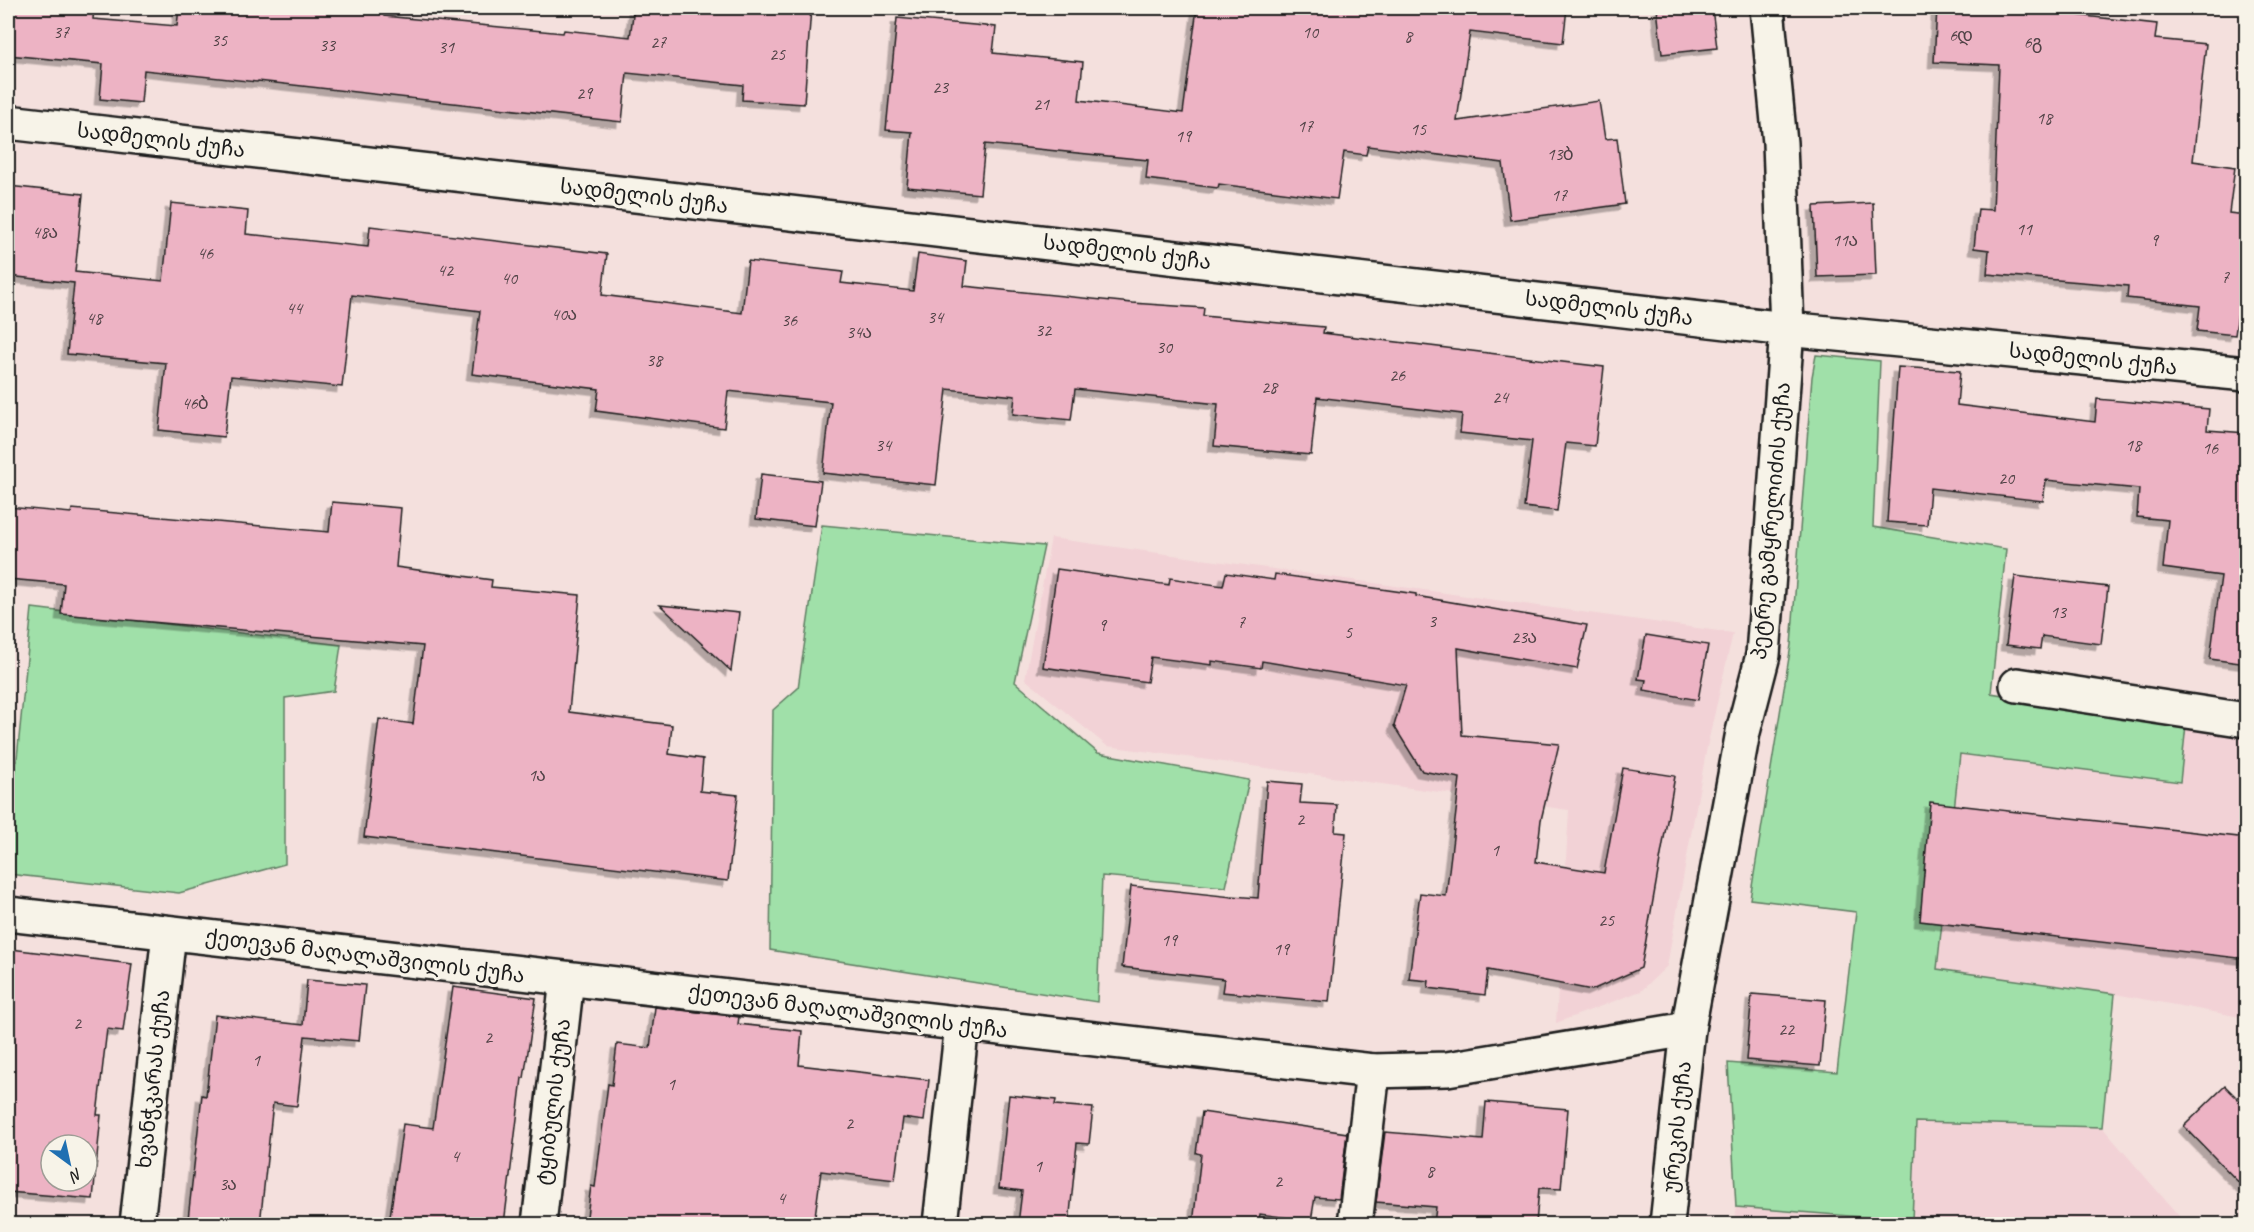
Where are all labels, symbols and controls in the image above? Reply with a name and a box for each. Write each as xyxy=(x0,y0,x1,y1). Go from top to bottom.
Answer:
house number: 37 xyxy=(53,21,70,43)
house number: 10 xyxy=(1302,21,1320,43)
house number: 6დ xyxy=(1949,24,1973,46)
house number: 8 xyxy=(1404,25,1414,47)
house number: 35 xyxy=(211,29,228,51)
house number: 27 xyxy=(650,31,667,53)
house number: 6გ xyxy=(2024,31,2042,53)
house number: 33 xyxy=(319,34,337,56)
house number: 31 xyxy=(438,36,455,58)
house number: 25 xyxy=(769,43,786,65)
house number: 23 xyxy=(932,76,950,98)
house number: 29 xyxy=(576,82,594,104)
house number: 21 xyxy=(1033,93,1050,115)
house number: 18 xyxy=(2036,107,2054,129)
house number: 17 xyxy=(1297,115,1314,137)
street label: სადმელის ქუჩა xyxy=(75,117,247,163)
house number: 15 xyxy=(1410,118,1427,140)
house number: 19 xyxy=(1175,125,1193,147)
house number: 13ბ xyxy=(1546,143,1574,165)
street label: სადმელის ქუჩა xyxy=(558,173,730,219)
house number: 17 xyxy=(1551,184,1568,206)
house number: 11 xyxy=(2016,218,2033,240)
house number: 48ა xyxy=(32,221,58,243)
street label: სადმელის ქუჩა xyxy=(1041,229,1213,275)
house number: 11ა xyxy=(1832,229,1858,251)
house number: 9 xyxy=(2150,229,2160,251)
house number: 46 xyxy=(197,242,214,264)
house number: 42 xyxy=(437,259,455,281)
house number: 7 xyxy=(2221,266,2230,288)
house number: 40 xyxy=(501,267,519,289)
street label: სადმელის ქუჩა xyxy=(1523,285,1695,331)
house number: 44 xyxy=(286,297,304,319)
house number: 40ა xyxy=(551,303,577,325)
house number: 34 xyxy=(927,306,945,328)
house number: 48 xyxy=(86,307,104,329)
house number: 36 xyxy=(781,309,798,331)
house number: 32 xyxy=(1035,319,1053,341)
house number: 34ა xyxy=(846,321,872,343)
house number: 30 xyxy=(1156,336,1174,358)
street label: სადმელის ქუჩა xyxy=(2008,337,2178,381)
house number: 38 xyxy=(646,349,664,371)
house number: 26 xyxy=(1389,364,1406,386)
house number: 28 xyxy=(1261,376,1279,398)
street label: პეტრე გამყრელიძის ქუჩა xyxy=(1746,381,1796,661)
house number: 24 xyxy=(1492,386,1510,408)
house number: 46ბ xyxy=(181,392,209,414)
house number: 34 xyxy=(875,434,893,456)
house number: 18 xyxy=(2125,434,2143,456)
house number: 16 xyxy=(2202,437,2219,459)
house number: 20 xyxy=(1998,467,2016,489)
house number: 13 xyxy=(2050,601,2068,623)
house number: 3 xyxy=(1428,610,1438,632)
house number: 7 xyxy=(1237,611,1246,633)
house number: 9 xyxy=(1098,614,1108,636)
house number: 5 xyxy=(1344,621,1353,643)
house number: 23ა xyxy=(1511,626,1537,648)
house number: 1ა xyxy=(528,764,546,786)
house number: 2 xyxy=(1296,808,1306,830)
house number: 1 xyxy=(1491,839,1500,861)
house number: 25 xyxy=(1598,909,1615,931)
street label: ქეთევან მაღალაშვილის ქუჩა xyxy=(204,924,526,988)
house number: 19 xyxy=(1161,929,1179,951)
house number: 19 xyxy=(1273,938,1291,960)
street label: ქეთევან მაღალაშვილის ქუჩა xyxy=(687,979,1009,1043)
street label: ხვანჭკარას ქუჩა xyxy=(131,988,175,1170)
house number: 2 xyxy=(73,1012,83,1034)
street label: ტყიბულის ქუჩა xyxy=(530,1017,576,1187)
house number: 22 xyxy=(1778,1018,1796,1040)
house number: 2 xyxy=(484,1026,494,1048)
house number: 1 xyxy=(252,1049,261,1071)
street label: ურეკის ქუჩა xyxy=(1657,1060,1697,1194)
house number: 1 xyxy=(667,1073,676,1095)
house number: 2 xyxy=(845,1112,855,1134)
north arrow xyxy=(39,1133,99,1193)
house number: 4 xyxy=(451,1145,461,1167)
house number: 1 xyxy=(1034,1155,1043,1177)
house number: 8 xyxy=(1426,1160,1436,1182)
text: N xyxy=(64,1164,86,1188)
house number: 2 xyxy=(1274,1170,1284,1192)
house number: 3ა xyxy=(219,1173,237,1195)
house number: 4 xyxy=(777,1187,787,1209)

